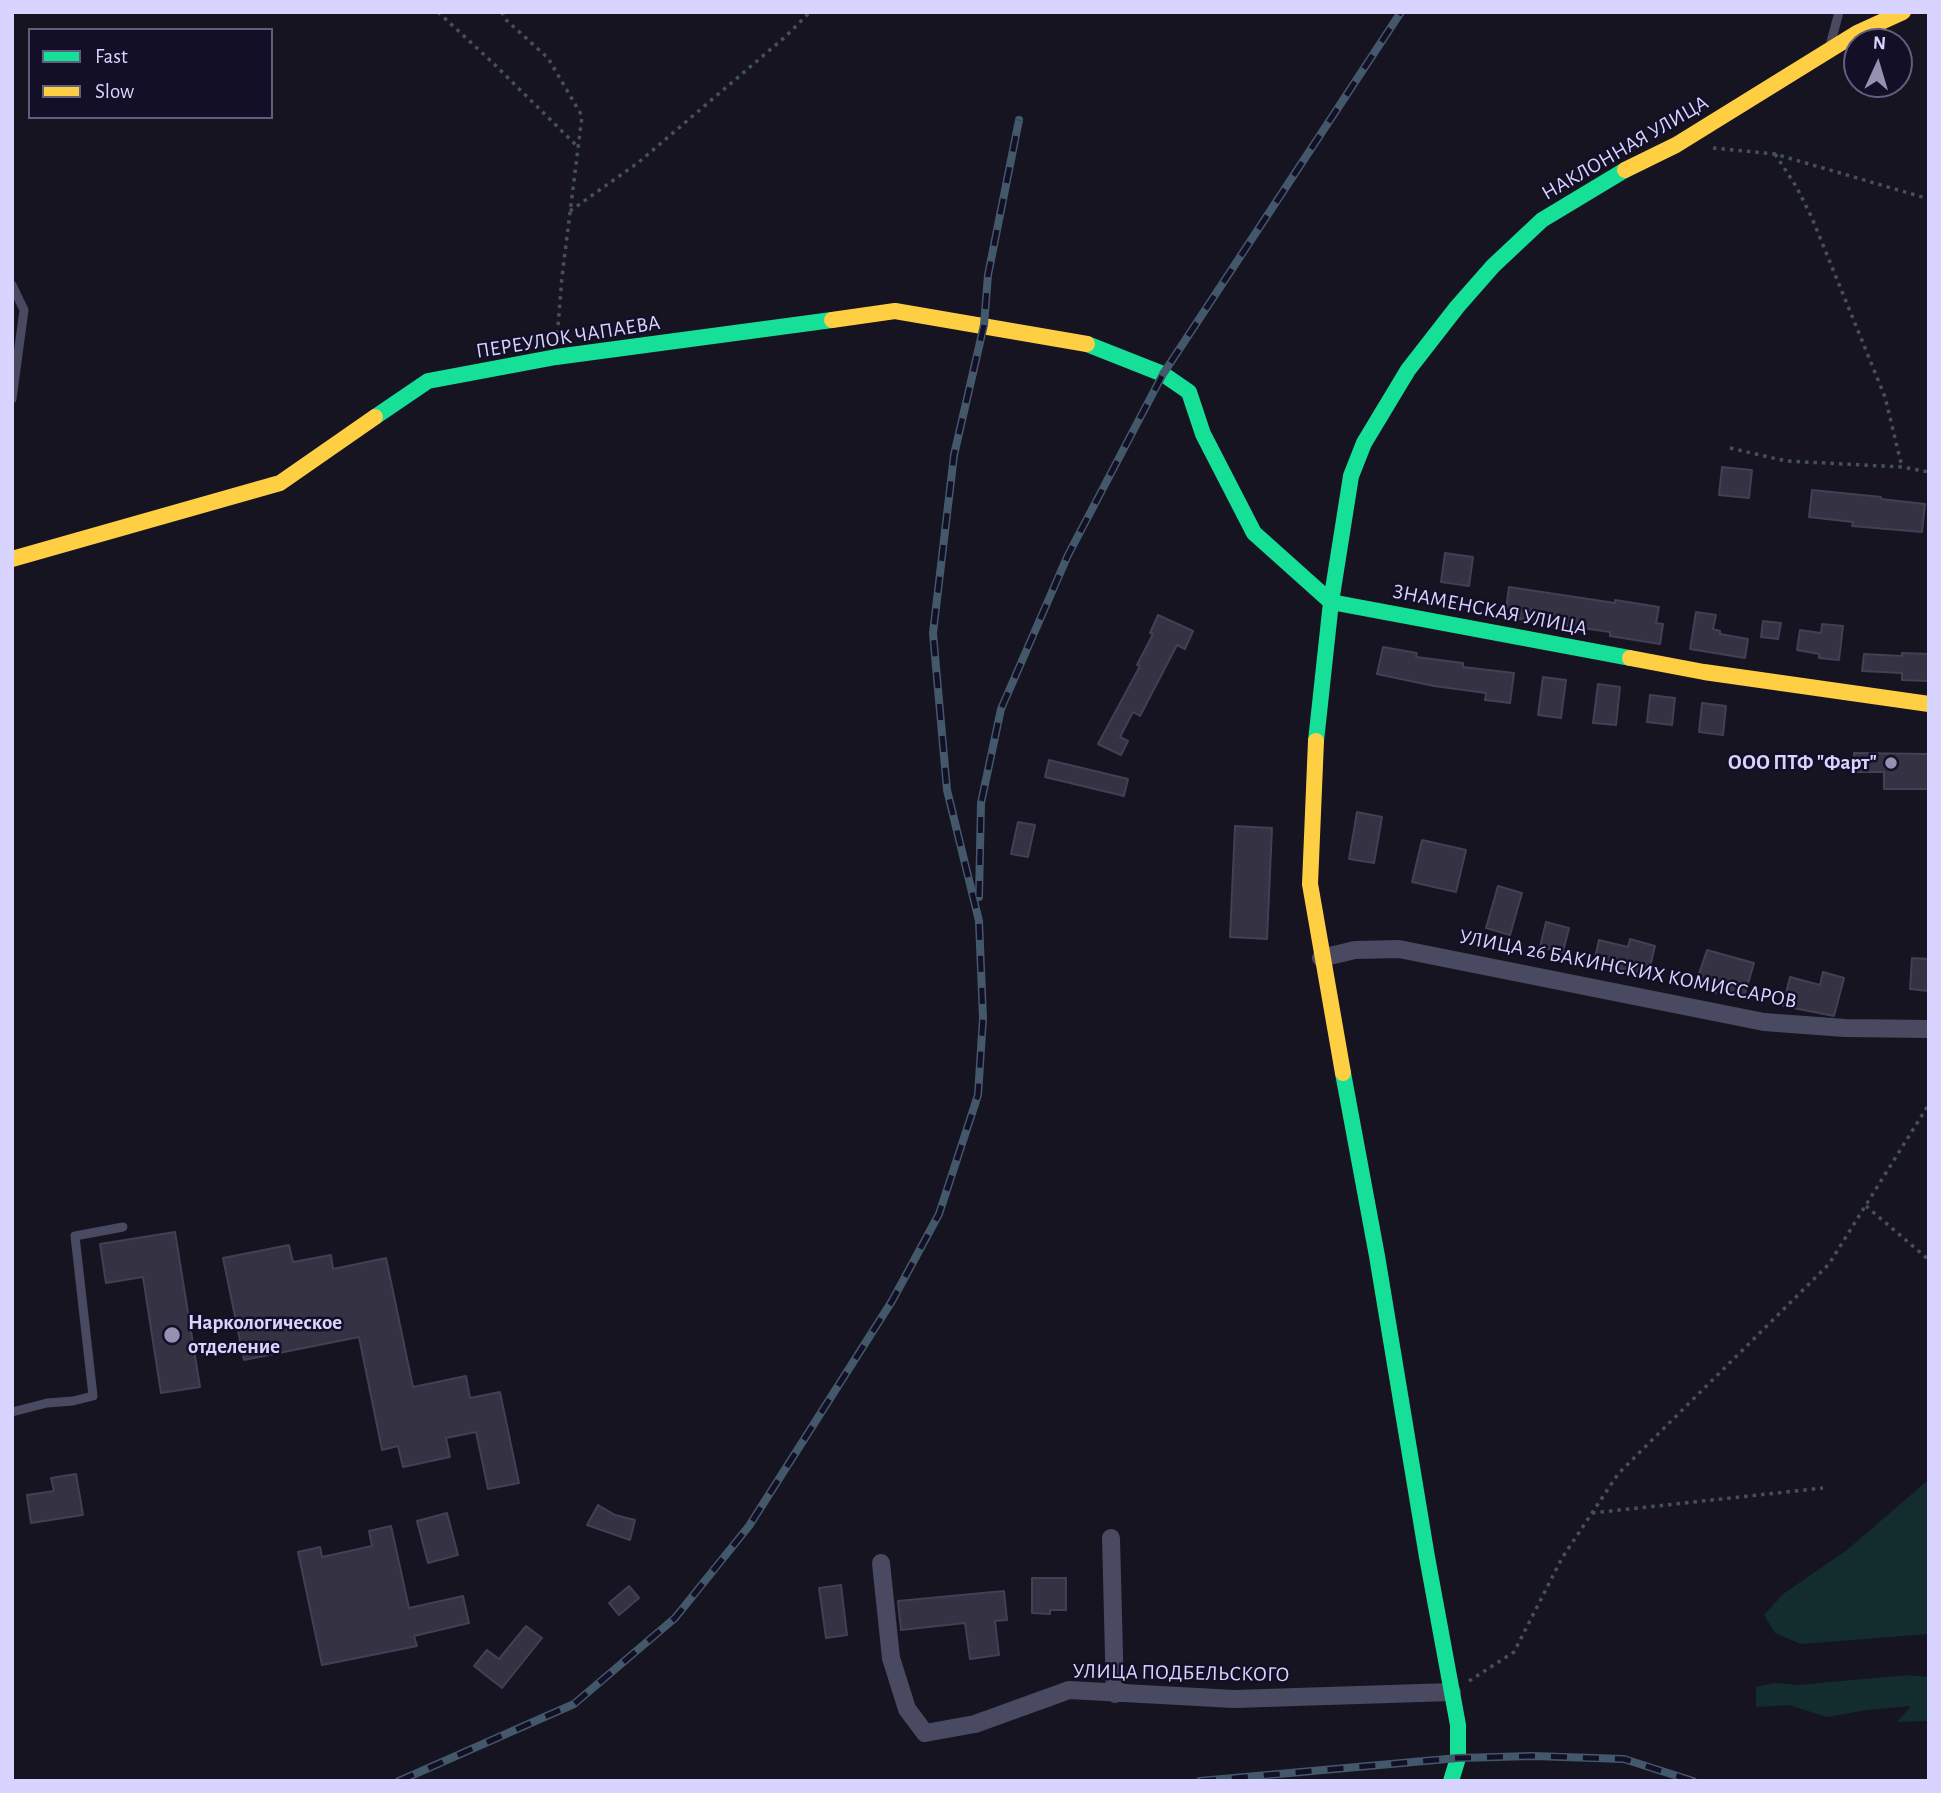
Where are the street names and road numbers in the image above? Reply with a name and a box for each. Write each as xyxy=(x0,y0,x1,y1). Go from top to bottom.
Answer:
street label: НАКЛОННАЯ УЛИЦА xyxy=(1537,90,1713,206)
street label: ПЕРЕУЛОК ЧАПАЕВА xyxy=(474,310,662,364)
street label: ЗНАМЕНСКАЯ УЛИЦА xyxy=(1391,579,1589,641)
street label: УЛИЦА 26 БАКИНСКИХ КОМИССАРОВ xyxy=(1457,924,1799,1014)
street label: УЛИЦА ПОДБЕЛЬСКОГО xyxy=(1072,1659,1290,1687)

